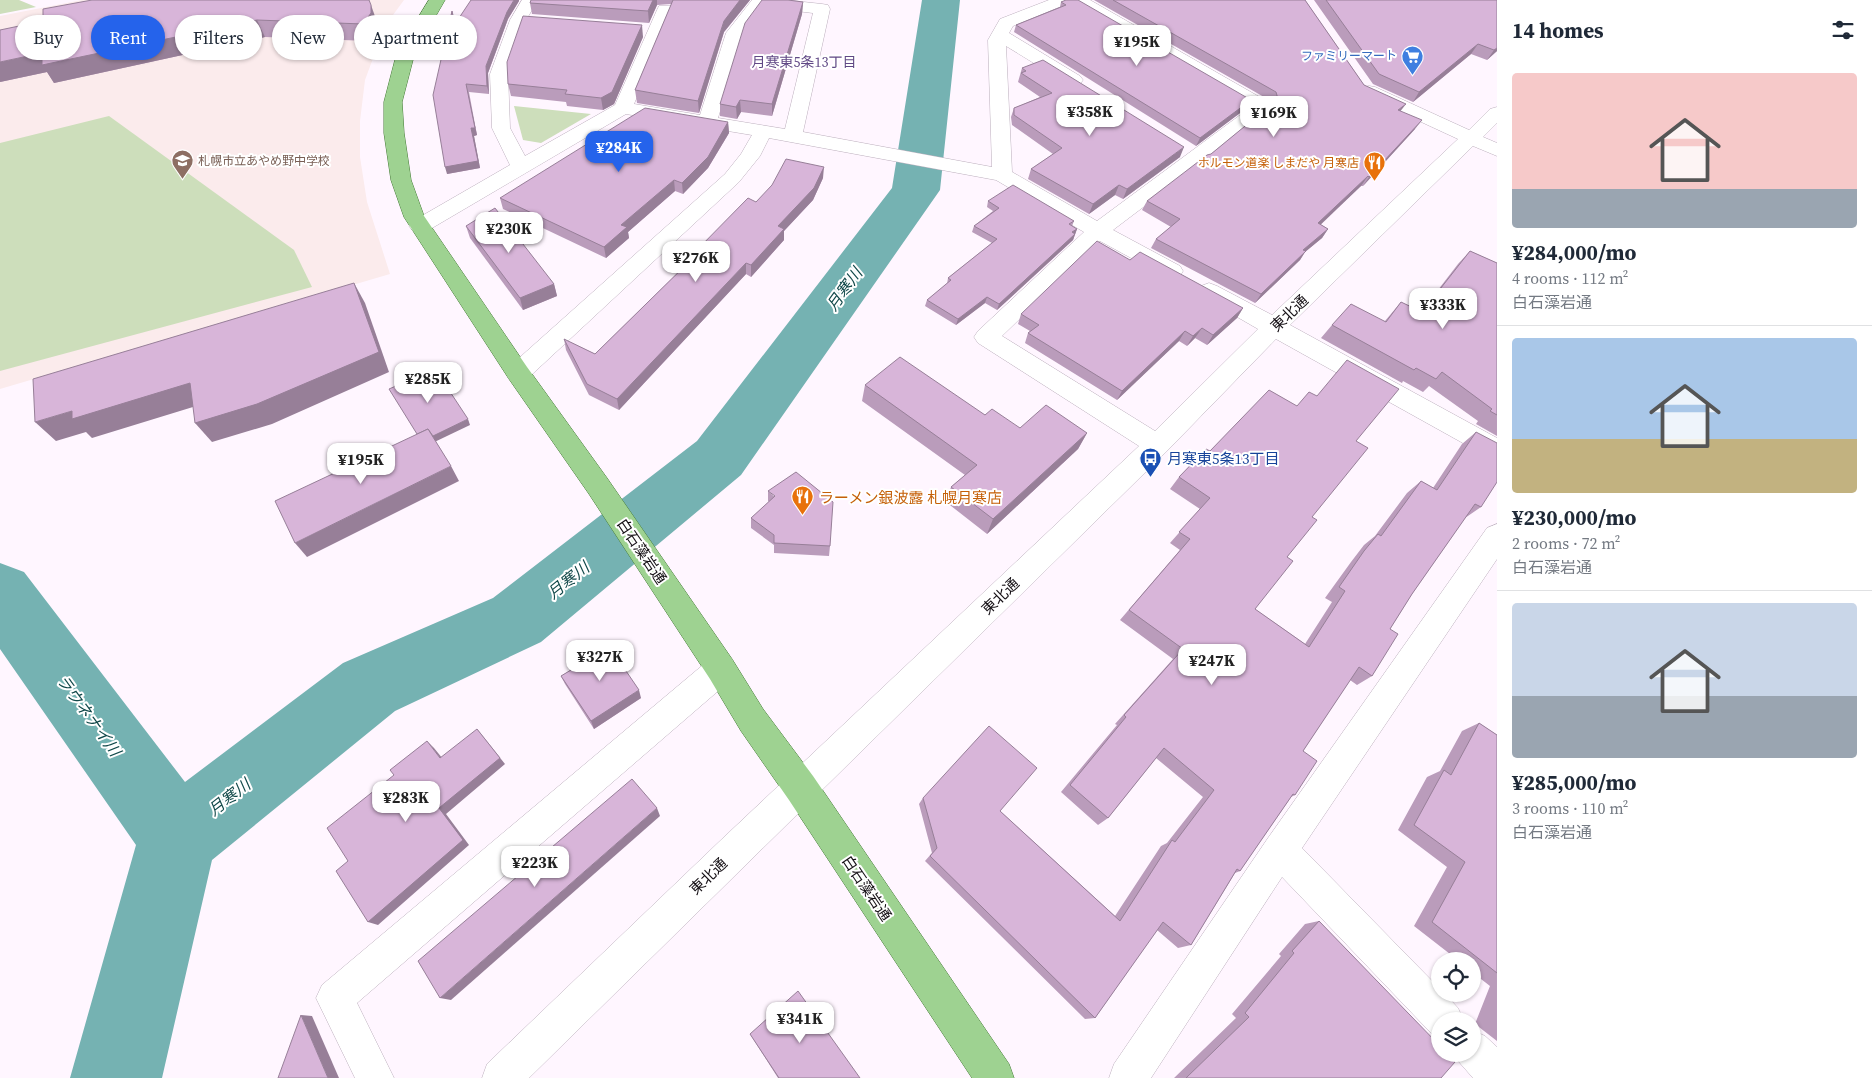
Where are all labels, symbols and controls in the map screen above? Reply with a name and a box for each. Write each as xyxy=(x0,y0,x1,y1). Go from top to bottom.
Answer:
chip: Buy xyxy=(15,15,81,60)
chip: Rent xyxy=(91,15,165,60)
chip: Filters xyxy=(175,15,262,60)
chip: New xyxy=(272,15,344,60)
chip: Apartment xyxy=(354,15,477,60)
text: 14 homes xyxy=(1512,16,1604,45)
icon: filters xyxy=(1829,16,1857,44)
pin: ¥195K xyxy=(1102,24,1172,67)
text: ¥195K xyxy=(1114,30,1160,52)
supermarket icon: ファミリーマート xyxy=(1401,44,1425,75)
place label: ファミリーマート xyxy=(1301,48,1397,64)
district label: 月寒東5条13丁目 xyxy=(752,52,857,72)
pin: ¥358K xyxy=(1055,94,1125,137)
pin: ¥169K xyxy=(1239,96,1309,138)
text: ¥358K xyxy=(1067,100,1113,122)
text: ¥169K xyxy=(1251,101,1297,123)
icon: home xyxy=(1640,105,1730,195)
pin: ¥284K xyxy=(584,130,654,173)
text: ¥284K xyxy=(596,136,642,158)
school or university icon: 札幌市立あやめ野中学校 xyxy=(170,149,194,180)
restaurant icon: ホルモン道楽 しまだや 月寒店 xyxy=(1363,151,1387,182)
place label: 札幌市立あやめ野中学校 xyxy=(198,153,330,169)
place label: ホルモン道楽 しまだや 月寒店 xyxy=(1197,155,1359,171)
pin: ¥230K xyxy=(474,212,544,254)
text: ¥230K xyxy=(486,217,532,239)
text: ¥284,000/mo xyxy=(1512,238,1636,267)
pin: ¥276K xyxy=(661,240,731,283)
text: ¥276K xyxy=(673,246,719,268)
water label: 月寒川 xyxy=(821,262,868,315)
text: 4 rooms · 112 m² xyxy=(1512,267,1628,289)
pin: ¥333K xyxy=(1408,288,1478,330)
street label: 東北通 xyxy=(1266,290,1312,336)
text: 白石藻岩通 xyxy=(1512,291,1592,313)
text: ¥333K xyxy=(1420,293,1466,315)
pin: ¥285K xyxy=(393,362,463,404)
text: ¥285K xyxy=(405,367,451,389)
icon: home xyxy=(1640,371,1730,461)
pin: ¥195K xyxy=(326,442,396,485)
bus stop icon: 月寒東5条13丁目 xyxy=(1139,446,1163,477)
text: ¥195K xyxy=(338,448,384,470)
place label: 月寒東5条13丁目 xyxy=(1167,448,1280,469)
restaurant icon: ラーメン銀波露 札幌月寒店 xyxy=(791,485,815,516)
place label: ラーメン銀波露 札幌月寒店 xyxy=(819,487,1002,508)
text: ¥230,000/mo xyxy=(1512,503,1636,532)
street label: 白石藻岩通 xyxy=(612,514,672,588)
text: 2 rooms · 72 m² xyxy=(1512,532,1620,554)
water label: 月寒川 xyxy=(542,555,595,604)
text: 白石藻岩通 xyxy=(1512,556,1592,578)
street label: 東北通 xyxy=(977,573,1023,619)
icon: home xyxy=(1640,636,1730,726)
pin: ¥327K xyxy=(565,640,635,682)
pin: ¥247K xyxy=(1177,644,1247,686)
text: ¥327K xyxy=(577,645,623,667)
text: ¥247K xyxy=(1189,649,1235,671)
water label: ラウネナイ川 xyxy=(52,670,127,762)
text: ¥285,000/mo xyxy=(1512,768,1636,797)
water label: 月寒川 xyxy=(203,772,256,820)
pin: ¥283K xyxy=(371,780,441,823)
text: ¥283K xyxy=(383,786,429,808)
text: 3 rooms · 110 m² xyxy=(1512,797,1628,819)
text: 白石藻岩通 xyxy=(1512,821,1592,843)
pin: ¥223K xyxy=(500,846,570,888)
text: ¥223K xyxy=(512,851,558,873)
street label: 白石藻岩通 xyxy=(837,851,897,925)
street label: 東北通 xyxy=(685,853,731,899)
map controls xyxy=(1431,952,1481,1062)
button: locate xyxy=(1431,952,1481,1002)
pin: ¥341K xyxy=(765,1002,835,1044)
text: ¥341K xyxy=(777,1007,823,1029)
button: layers xyxy=(1431,1012,1481,1062)

